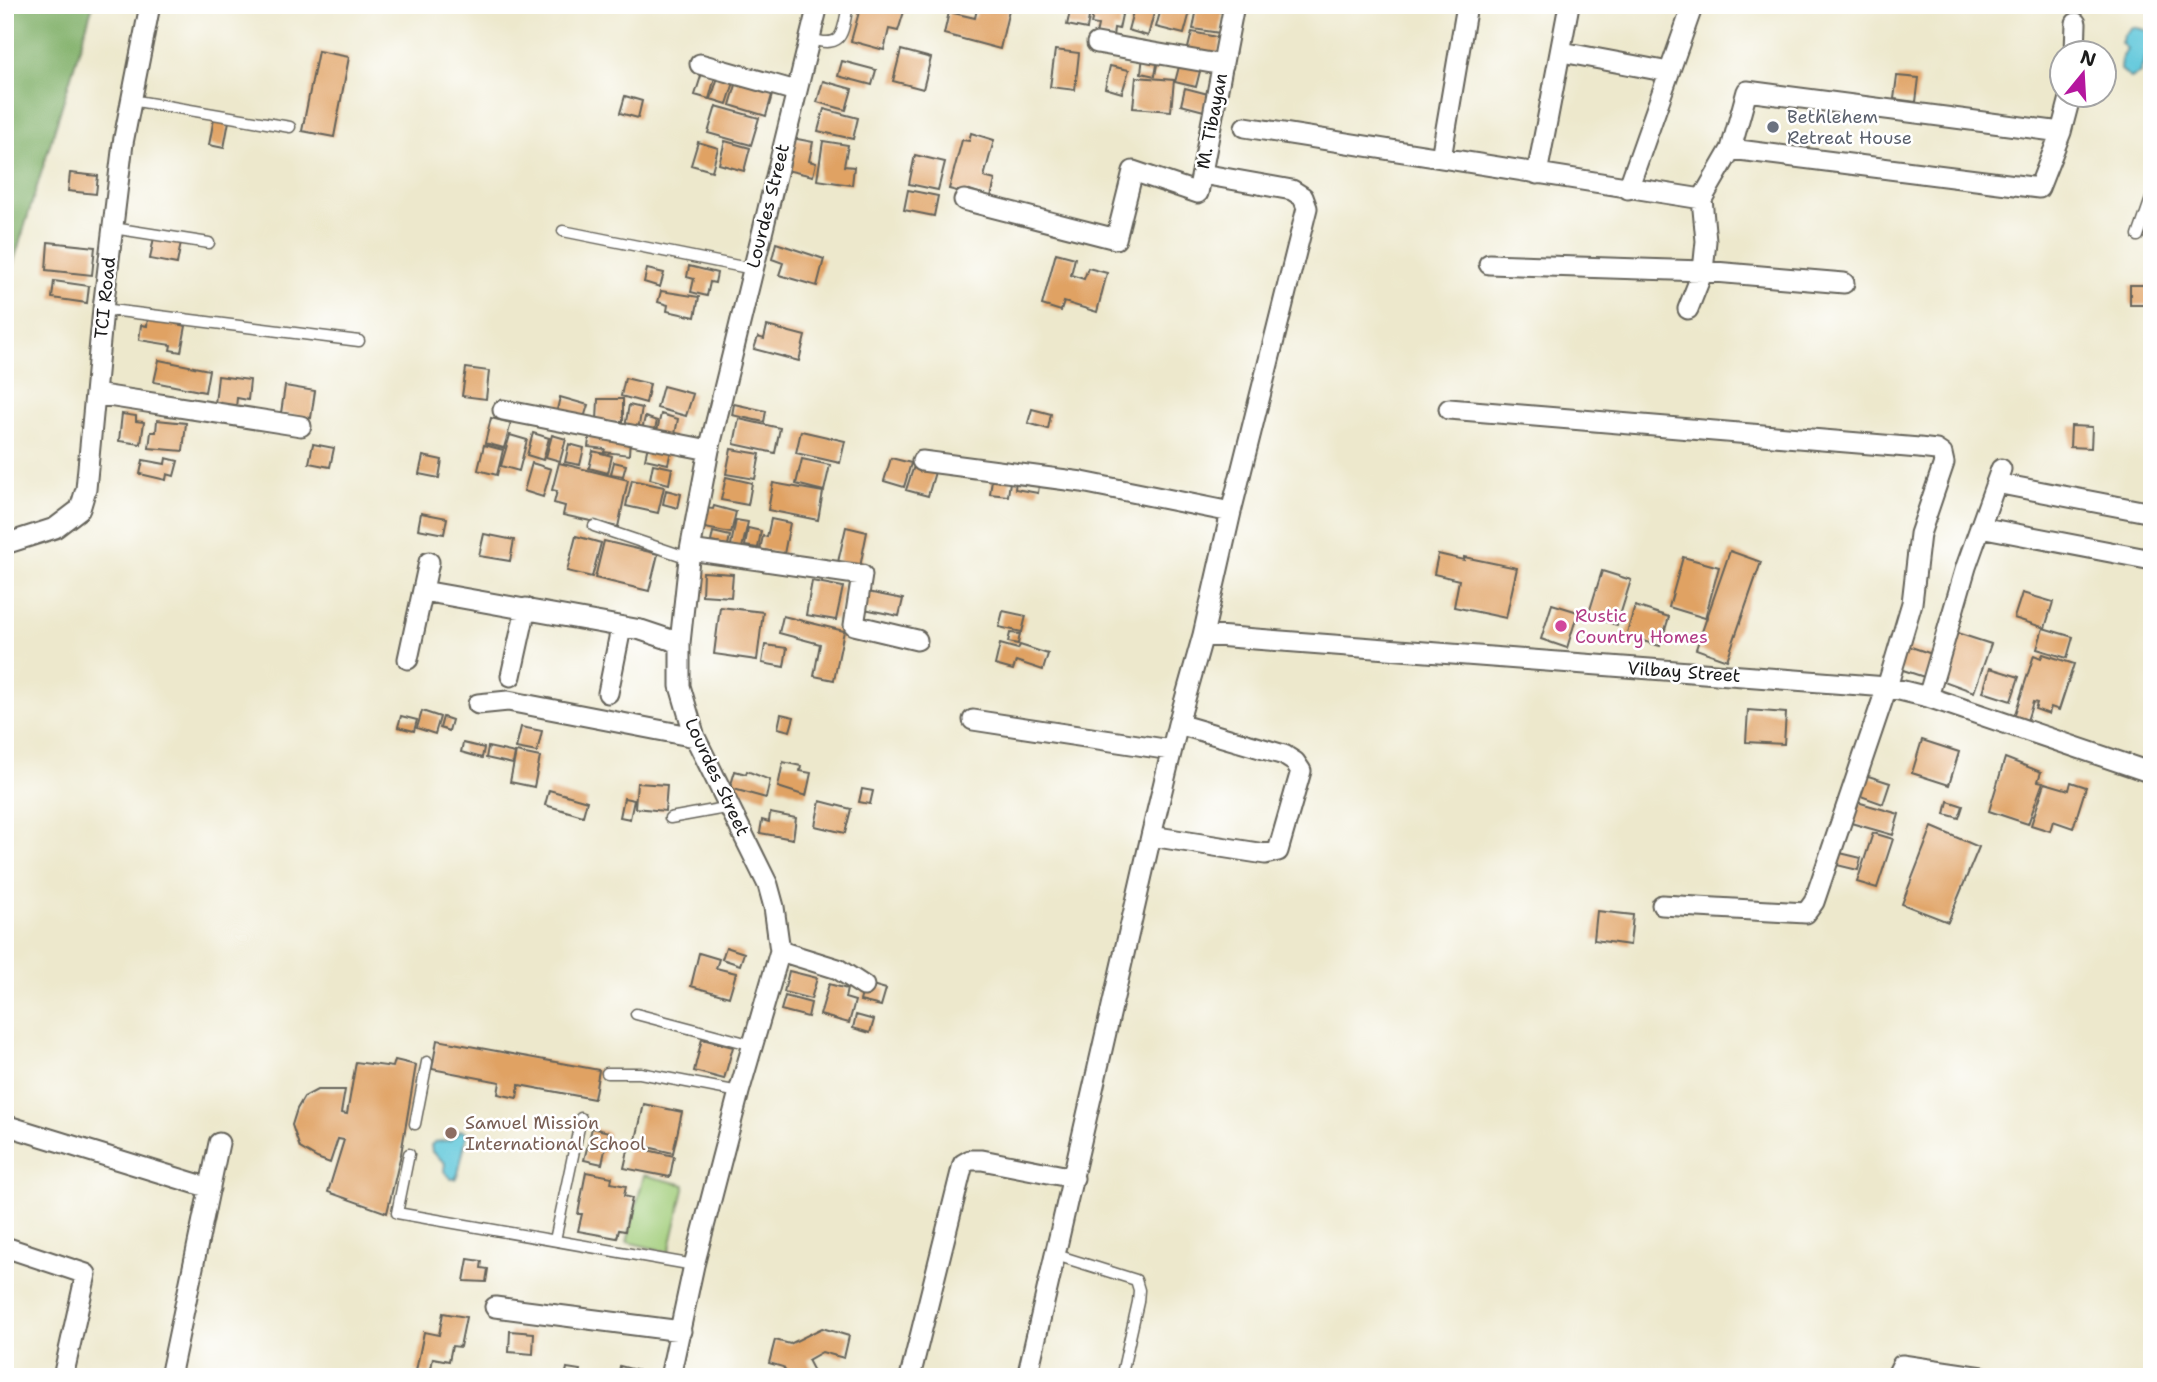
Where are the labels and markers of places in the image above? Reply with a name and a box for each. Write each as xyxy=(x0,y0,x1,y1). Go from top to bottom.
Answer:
place label: Bethlehem Retreat House xyxy=(1787,105,1912,150)
marker: Bethlehem Retreat House xyxy=(1765,119,1781,135)
place label: Rustic Country Homes xyxy=(1575,604,1708,649)
marker: Rustic Country Homes xyxy=(1553,618,1569,634)
place label: Samuel Mission International School xyxy=(465,1111,646,1156)
marker: Samuel Mission International School xyxy=(443,1125,459,1141)

